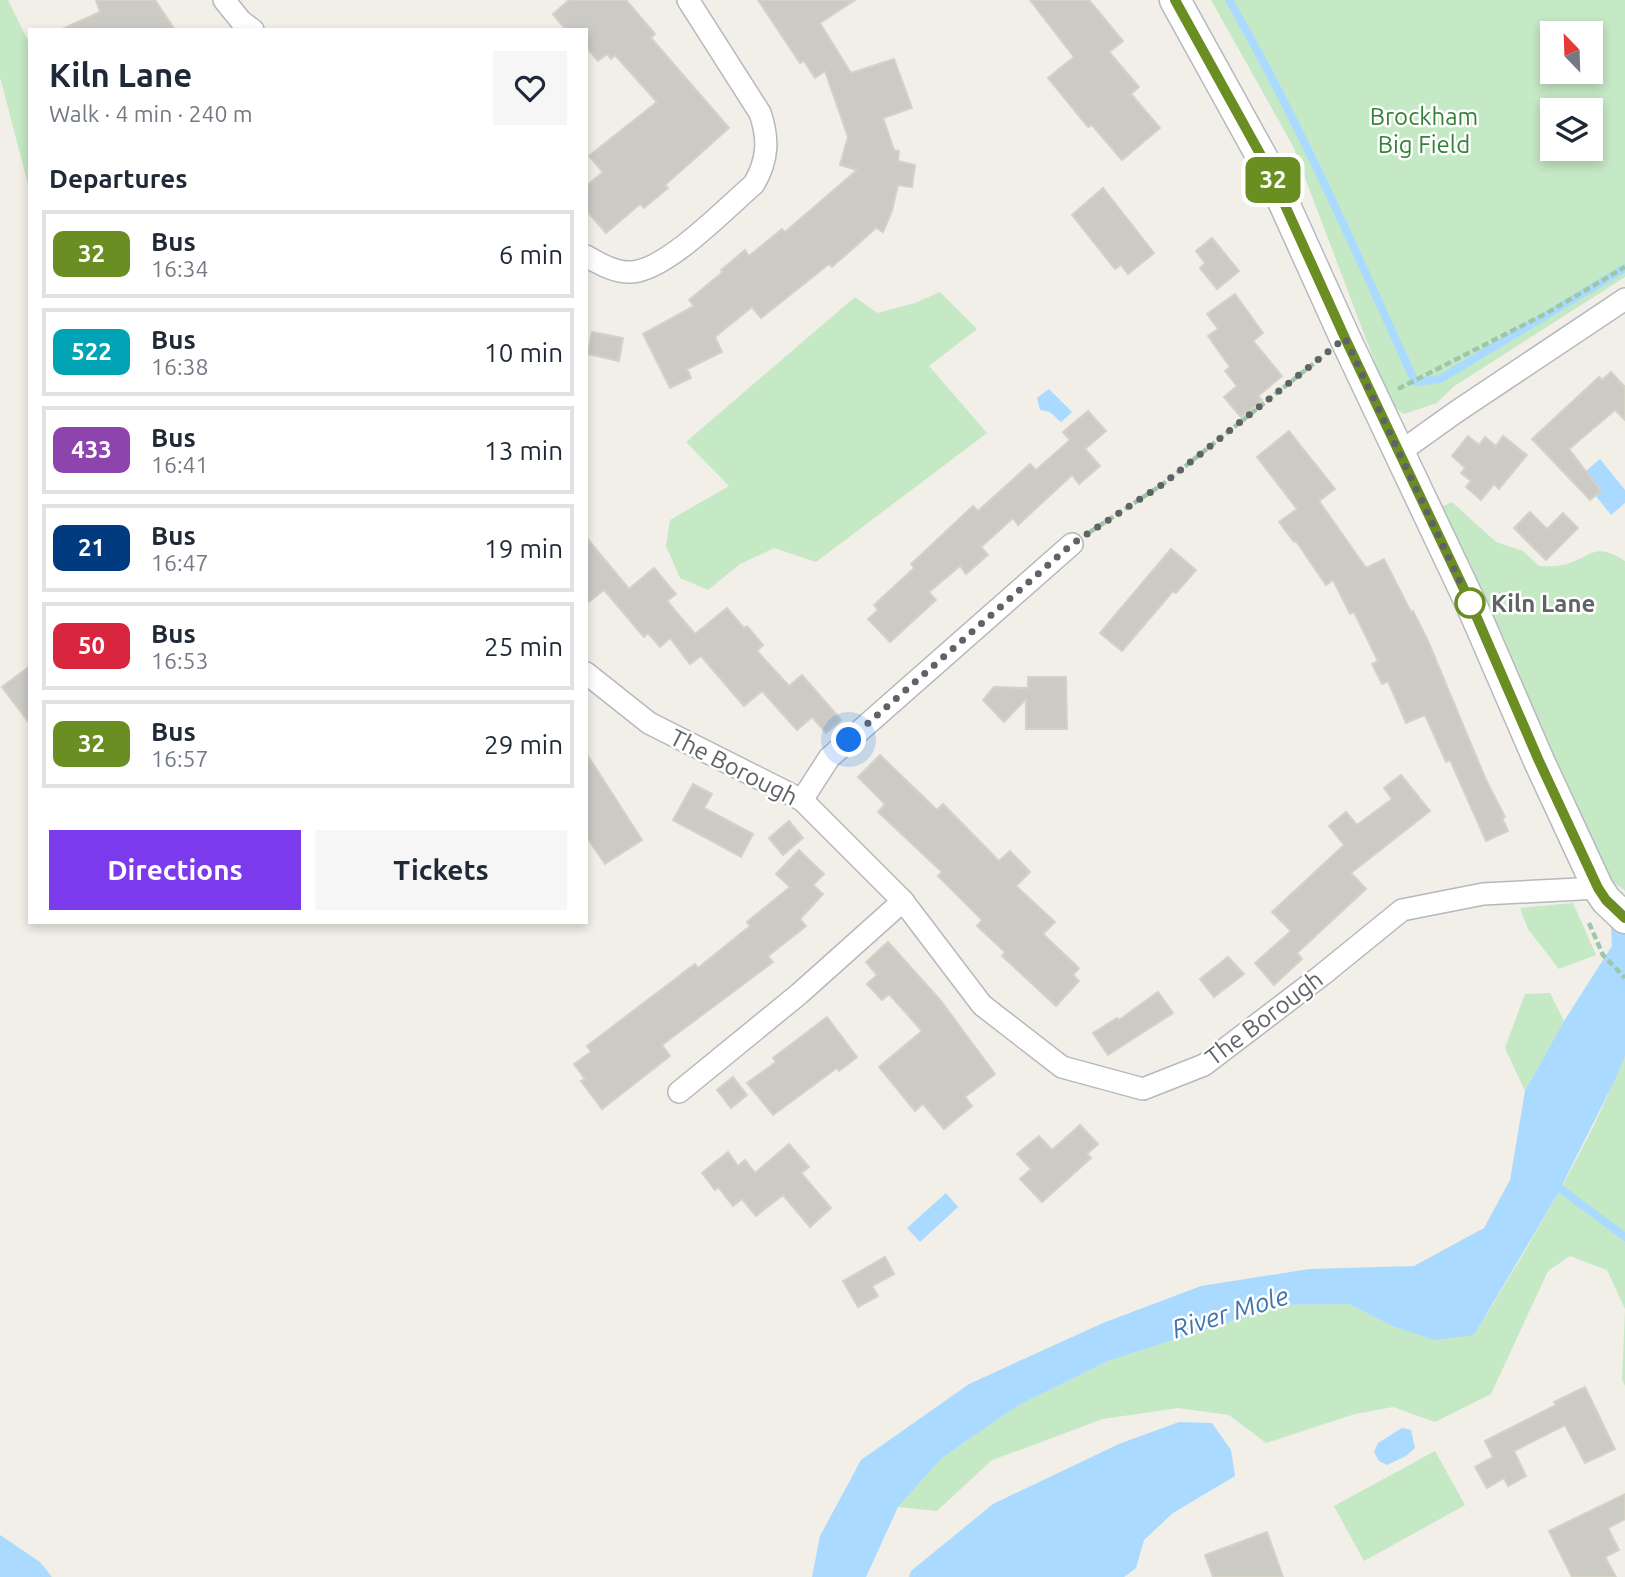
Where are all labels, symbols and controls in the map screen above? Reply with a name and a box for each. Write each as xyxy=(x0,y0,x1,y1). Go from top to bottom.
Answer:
north arrow xyxy=(1540,21,1603,84)
map controls xyxy=(1540,21,1603,161)
button: heart xyxy=(493,51,567,125)
text: Kiln Lane xyxy=(49,56,192,93)
button: layers xyxy=(1540,98,1603,161)
text: Walk · 4 min · 240 m xyxy=(49,101,253,126)
park label: Brockham Big Field xyxy=(1370,103,1478,158)
line badge: 32 xyxy=(1242,157,1304,203)
text: Departures xyxy=(49,164,187,193)
text: 32 xyxy=(1259,166,1287,193)
text: Bus xyxy=(151,227,196,256)
text: 32 xyxy=(78,240,105,267)
text: 6 min xyxy=(499,240,563,269)
text: 16:34 xyxy=(151,256,209,281)
text: Bus xyxy=(151,325,196,354)
text: 522 xyxy=(71,338,112,365)
text: 10 min xyxy=(484,338,563,367)
text: 16:38 xyxy=(151,354,209,379)
text: Bus xyxy=(151,423,196,452)
text: 433 xyxy=(71,436,112,463)
text: 13 min xyxy=(484,436,563,465)
text: 16:41 xyxy=(151,452,209,477)
text: Bus xyxy=(151,521,196,550)
text: 21 xyxy=(78,534,105,561)
text: 19 min xyxy=(484,534,563,563)
text: 16:47 xyxy=(151,550,209,575)
marker: Kiln Lane xyxy=(1455,588,1485,618)
place label: Kiln Lane xyxy=(1491,590,1595,617)
text: Bus xyxy=(151,619,196,648)
text: 50 xyxy=(78,632,105,659)
text: 25 min xyxy=(484,632,563,661)
text: 16:53 xyxy=(151,648,209,673)
text: Bus xyxy=(151,717,196,746)
your location xyxy=(831,722,866,757)
street label: The Borough xyxy=(666,723,802,811)
text: 32 xyxy=(78,730,105,757)
text: 29 min xyxy=(484,730,563,759)
text: 16:57 xyxy=(151,746,209,771)
button: Directions xyxy=(49,830,301,910)
button: Tickets xyxy=(315,830,567,910)
street label: The Borough xyxy=(1200,965,1328,1071)
water label: River Mole xyxy=(1168,1281,1292,1343)

